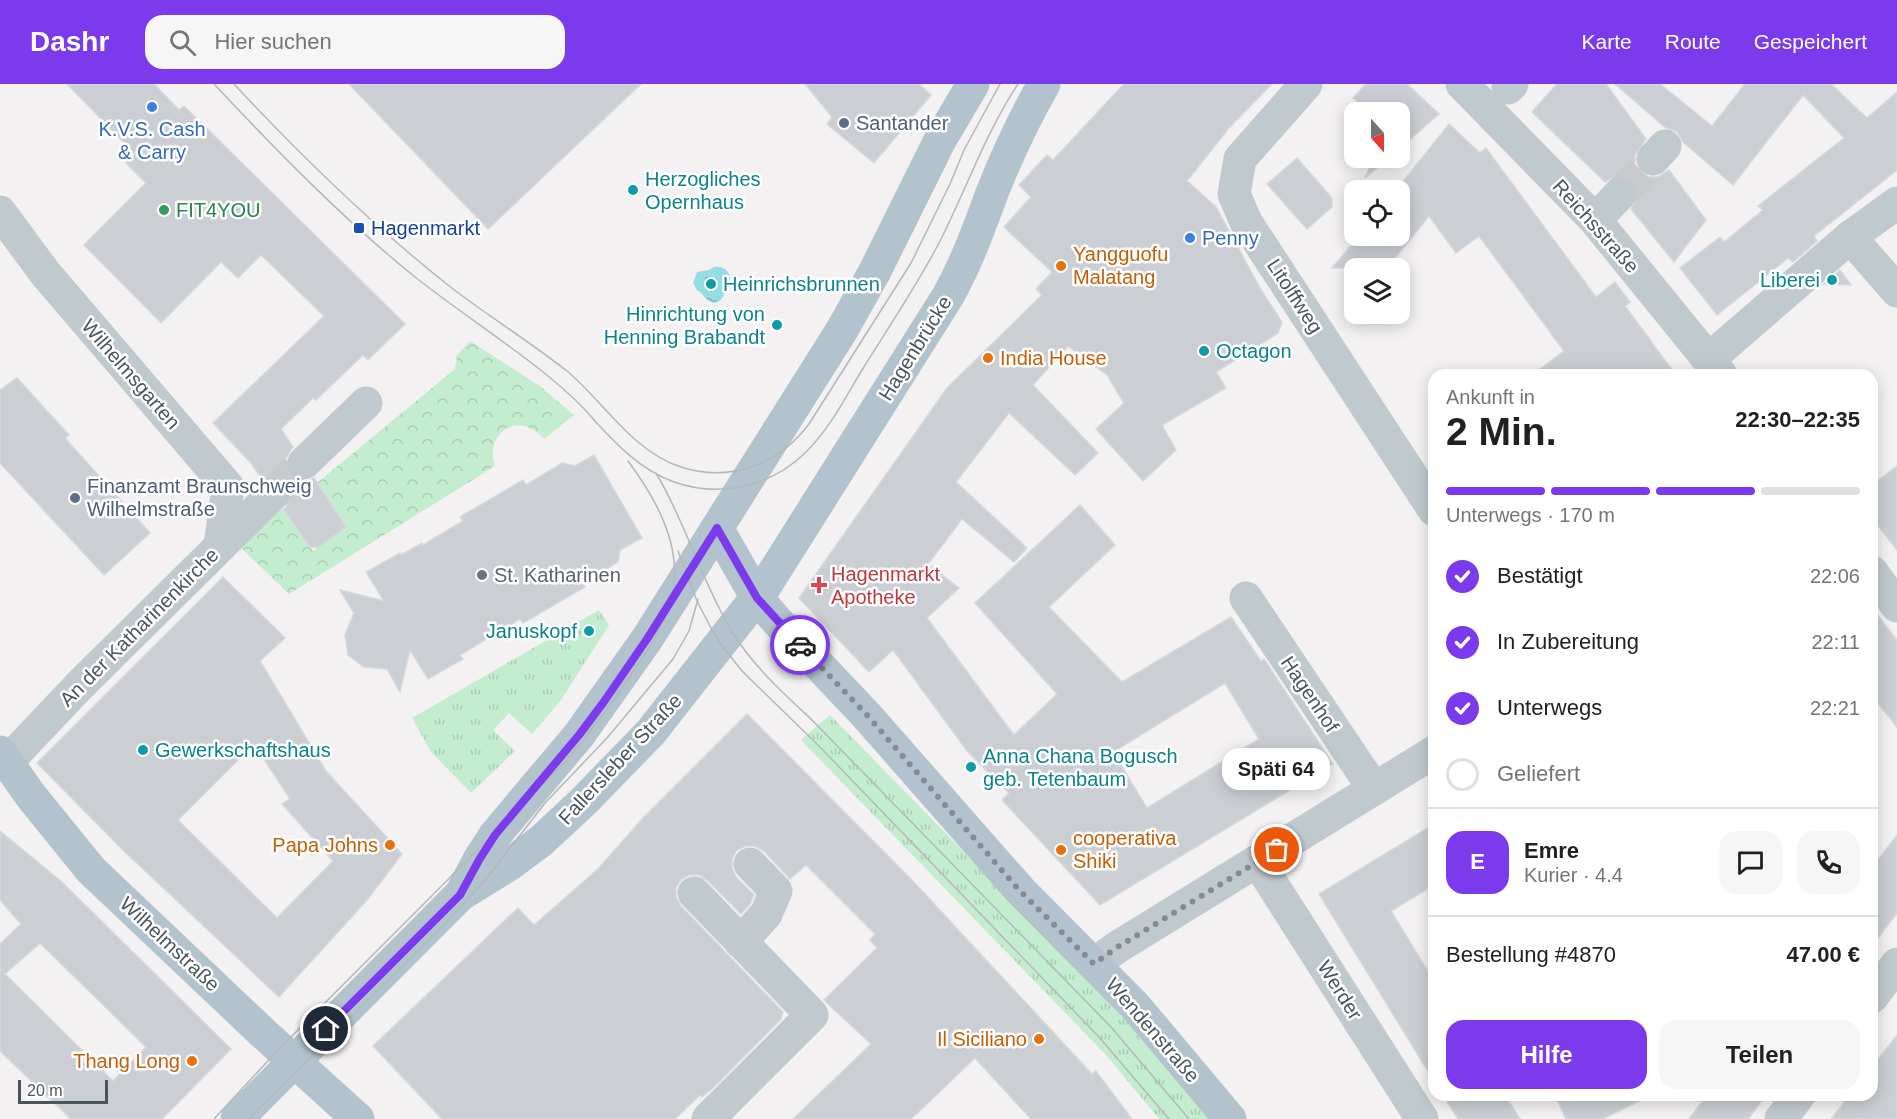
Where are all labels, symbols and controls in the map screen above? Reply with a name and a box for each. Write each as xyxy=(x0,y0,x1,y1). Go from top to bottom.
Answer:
search box xyxy=(145,15,565,69)
text: Dashr xyxy=(30,26,109,57)
icon: search xyxy=(166,26,199,59)
text: Hier suchen xyxy=(214,29,332,54)
text: Karte xyxy=(1582,30,1632,53)
text: Route xyxy=(1665,30,1721,53)
text: Gespeichert xyxy=(1754,30,1867,53)
marker: K.V.S. Cash & Carry xyxy=(145,100,159,114)
north arrow xyxy=(1344,102,1410,168)
map controls xyxy=(1344,102,1410,324)
place label: Santander xyxy=(856,112,949,134)
marker: Santander xyxy=(837,116,851,130)
place label: K.V.S. Cash & Carry xyxy=(98,118,206,163)
place label: Herzogliches Opernhaus xyxy=(645,168,761,213)
street label: Reichsstraße xyxy=(1548,175,1644,277)
button: locate xyxy=(1344,180,1410,246)
marker: Herzogliches Opernhaus xyxy=(626,183,640,197)
place label: FIT4YOU xyxy=(176,199,260,221)
marker: FIT4YOU xyxy=(157,203,171,217)
place label: Hagenmarkt xyxy=(371,217,480,239)
marker: Hagenmarkt xyxy=(352,221,366,235)
place label: Penny xyxy=(1202,227,1259,249)
marker: Penny xyxy=(1183,231,1197,245)
place label: Yangguofu Malatang xyxy=(1073,243,1168,288)
street label: Litolffweg xyxy=(1263,255,1327,337)
button: layers xyxy=(1344,258,1410,324)
marker: Yangguofu Malatang xyxy=(1054,259,1068,273)
place label: Liberei xyxy=(1760,269,1820,291)
place label: Heinrichsbrunnen xyxy=(723,273,880,295)
marker: Liberei xyxy=(1825,273,1839,287)
marker: Heinrichsbrunnen xyxy=(704,277,718,291)
street label: Hagenbrücke xyxy=(874,292,956,404)
place label: Hinrichtung von Henning Brabandt xyxy=(604,303,765,348)
street label: Wilhelmsgarten xyxy=(77,315,185,433)
marker: Hinrichtung von Henning Brabandt xyxy=(770,318,784,332)
place label: Octagon xyxy=(1216,340,1292,362)
marker: Octagon xyxy=(1197,344,1211,358)
place label: India House xyxy=(1000,347,1107,369)
marker: India House xyxy=(981,351,995,365)
text: Ankunft in xyxy=(1446,386,1535,408)
text: 22:30–22:35 xyxy=(1735,407,1860,432)
text: 2 Min. xyxy=(1446,410,1557,453)
place label: Finanzamt Braunschweig Wilhelmstraße xyxy=(87,475,312,520)
marker: Finanzamt Braunschweig Wilhelmstraße xyxy=(68,491,82,505)
text: Unterwegs · 170 m xyxy=(1446,504,1615,526)
street label: An der Katharinenkirche xyxy=(55,543,223,711)
icon: check xyxy=(1446,560,1479,593)
place label: Hagenmarkt Apotheke xyxy=(831,563,940,608)
text: Bestätigt xyxy=(1497,563,1583,588)
place label: St. Katharinen xyxy=(494,564,621,586)
text: 22:06 xyxy=(1810,565,1860,587)
marker: St. Katharinen xyxy=(475,568,489,582)
marker: Hagenmarkt Apotheke xyxy=(812,578,826,592)
courier xyxy=(770,615,830,675)
place label: Januskopf xyxy=(486,620,577,642)
marker: Januskopf xyxy=(582,624,596,638)
icon: check xyxy=(1446,626,1479,659)
icon: car xyxy=(784,629,817,662)
text: In Zubereitung xyxy=(1497,629,1639,654)
text: 22:11 xyxy=(1811,631,1860,653)
street label: Hagenhof xyxy=(1277,652,1344,736)
street label: Fallersleber Straße xyxy=(554,689,686,829)
icon: check xyxy=(1446,692,1479,725)
text: Unterwegs xyxy=(1497,695,1602,720)
text: 22:21 xyxy=(1810,697,1860,719)
place label: Gewerkschaftshaus xyxy=(155,739,331,761)
marker: Gewerkschaftshaus xyxy=(136,743,150,757)
place label: Anna Chana Bogusch geb. Tetenbaum xyxy=(983,745,1178,790)
callout: Späti 64 xyxy=(1223,748,1331,790)
text: Späti 64 xyxy=(1238,758,1314,780)
marker: Anna Chana Bogusch geb. Tetenbaum xyxy=(964,760,978,774)
text: Geliefert xyxy=(1497,761,1580,786)
pin xyxy=(1251,824,1302,875)
place label: cooperativa Shiki xyxy=(1073,827,1177,872)
button: chat xyxy=(1719,831,1782,894)
button: phone xyxy=(1797,831,1860,894)
icon: bag xyxy=(1260,833,1293,866)
place label: Papa Johns xyxy=(272,834,378,856)
marker: Papa Johns xyxy=(383,838,397,852)
text: Emre xyxy=(1524,838,1579,863)
marker: cooperativa Shiki xyxy=(1054,843,1068,857)
text: E xyxy=(1470,849,1485,874)
text: Kurier · 4.4 xyxy=(1524,864,1623,886)
street label: Wilhelmstraße xyxy=(116,892,224,996)
text: Bestellung #4870 xyxy=(1446,942,1616,967)
text: 47.00 € xyxy=(1787,942,1860,967)
street label: Werder xyxy=(1313,957,1367,1024)
street label: Wendenstraße xyxy=(1102,973,1204,1087)
pin xyxy=(300,1003,351,1054)
icon: home xyxy=(309,1012,342,1045)
button: Hilfe xyxy=(1446,1020,1647,1089)
button: Teilen xyxy=(1659,1020,1860,1089)
place label: Il Siciliano xyxy=(937,1028,1027,1050)
marker: Il Siciliano xyxy=(1032,1032,1046,1046)
place label: Thang Long xyxy=(73,1050,180,1072)
marker: Thang Long xyxy=(185,1054,199,1068)
scale bar xyxy=(18,1077,108,1104)
text: 20 m xyxy=(27,1082,63,1099)

